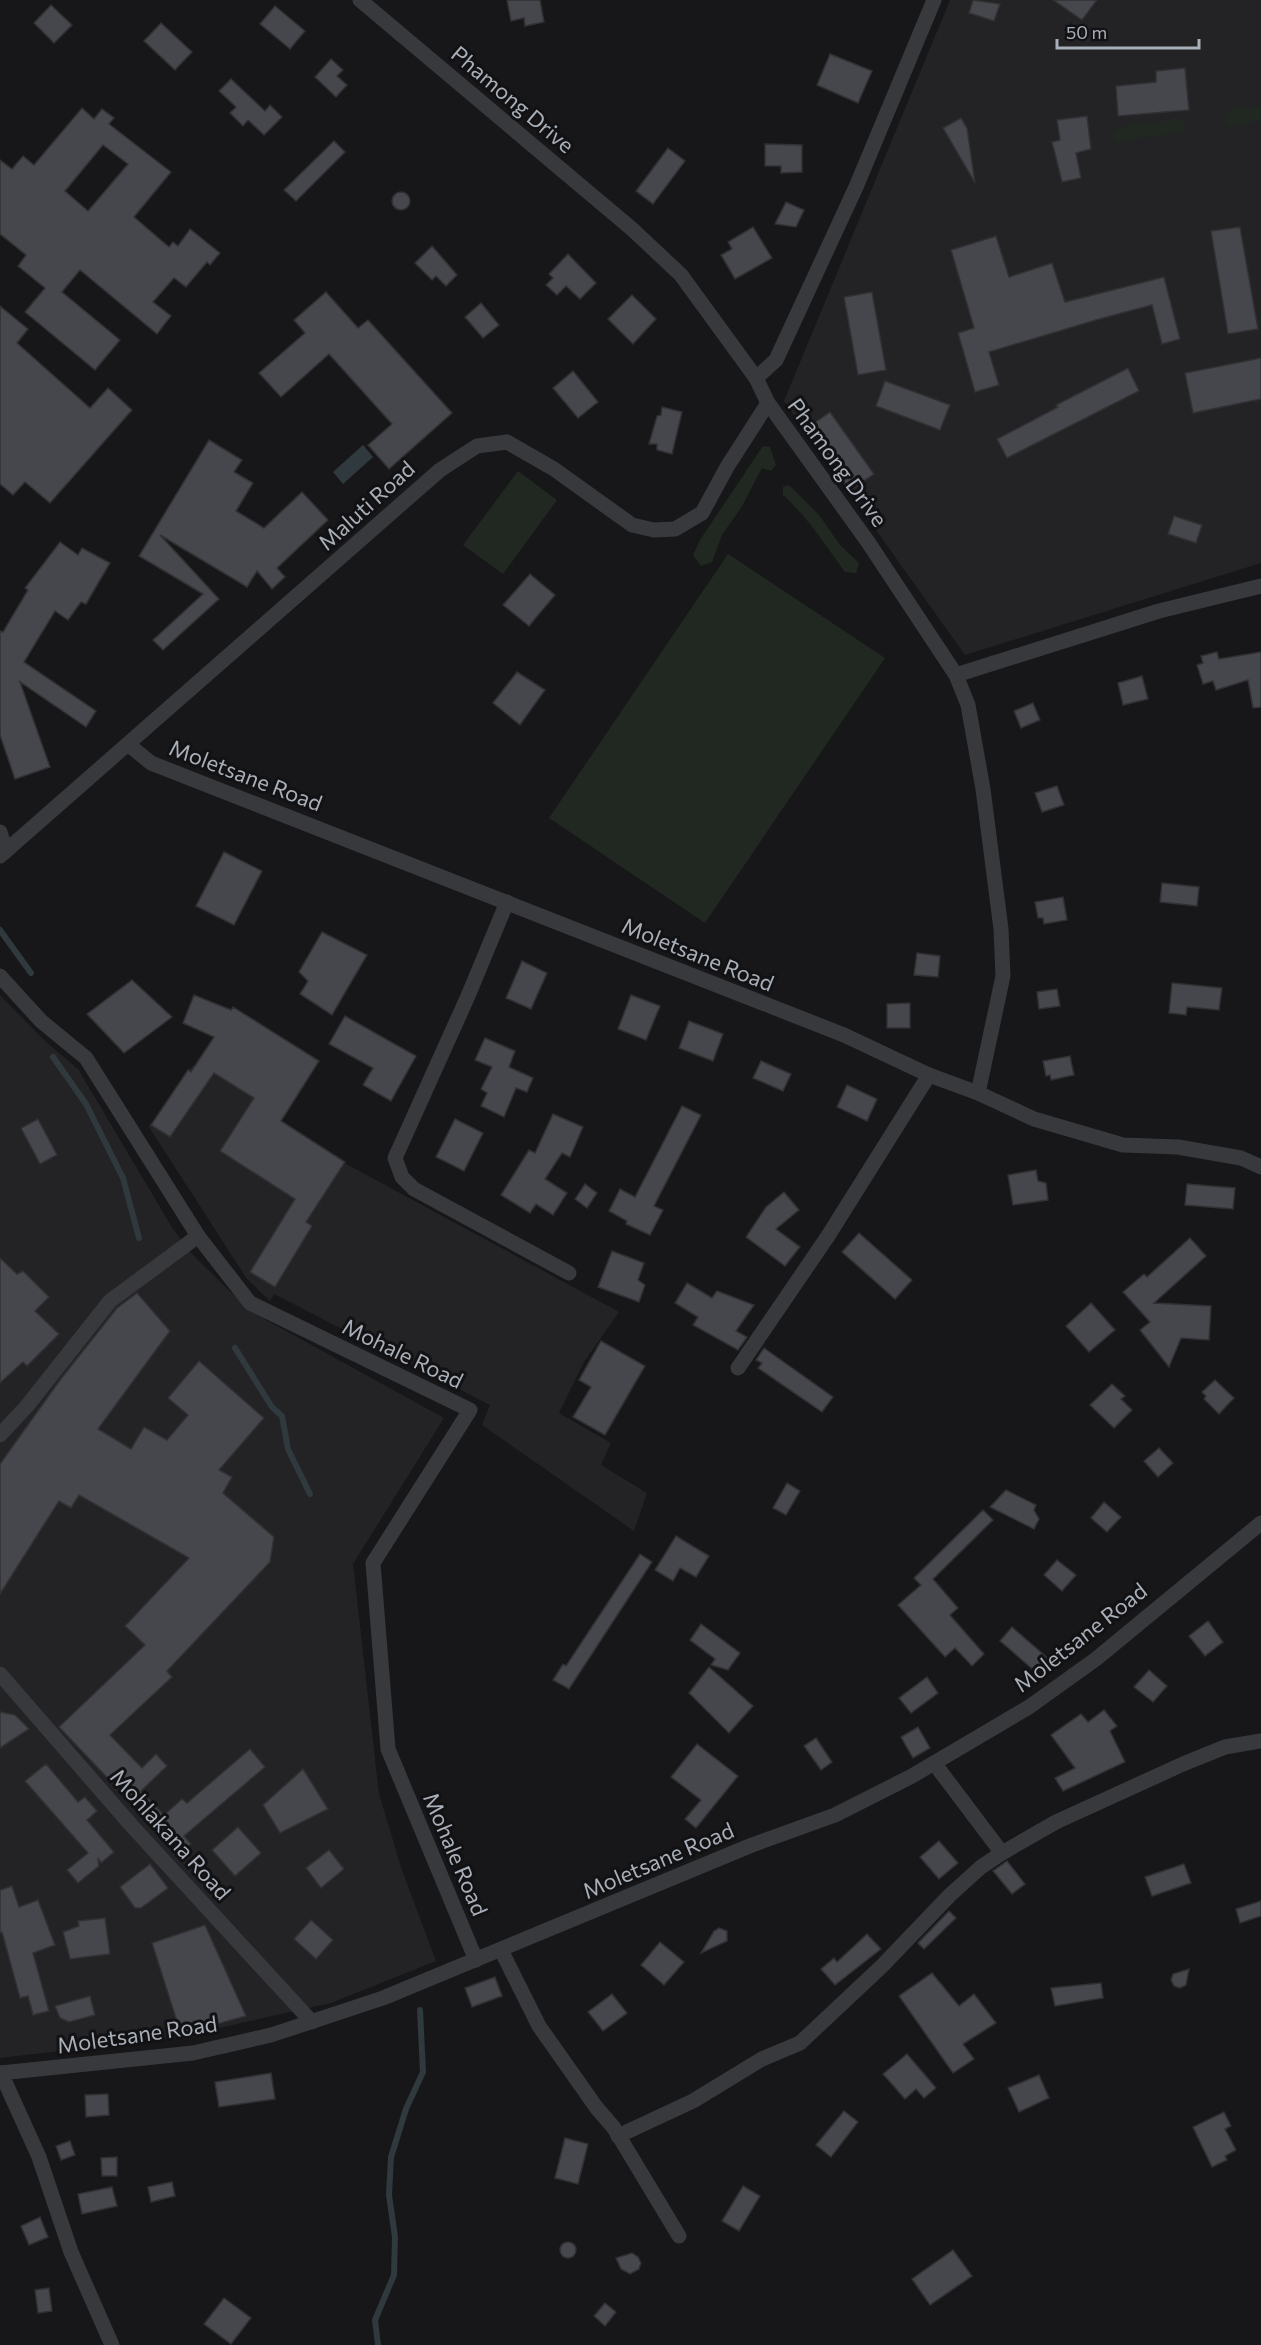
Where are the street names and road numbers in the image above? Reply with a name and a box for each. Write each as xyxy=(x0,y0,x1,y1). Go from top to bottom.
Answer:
street label: Phamong Drive xyxy=(446,40,580,158)
street label: Phamong Drive xyxy=(782,393,894,531)
street label: Maluti Road xyxy=(312,455,420,555)
street label: Moletsane Road xyxy=(166,733,326,817)
street label: Moletsane Road xyxy=(618,911,778,997)
street label: Mohale Road xyxy=(338,1312,468,1394)
street label: Moletsane Road xyxy=(1008,1577,1152,1697)
street label: Mohlakana Road xyxy=(105,1763,237,1905)
street label: Mohale Road xyxy=(418,1788,494,1920)
street label: Moletsane Road xyxy=(578,1816,738,1904)
street label: Moletsane Road xyxy=(55,2009,219,2059)

